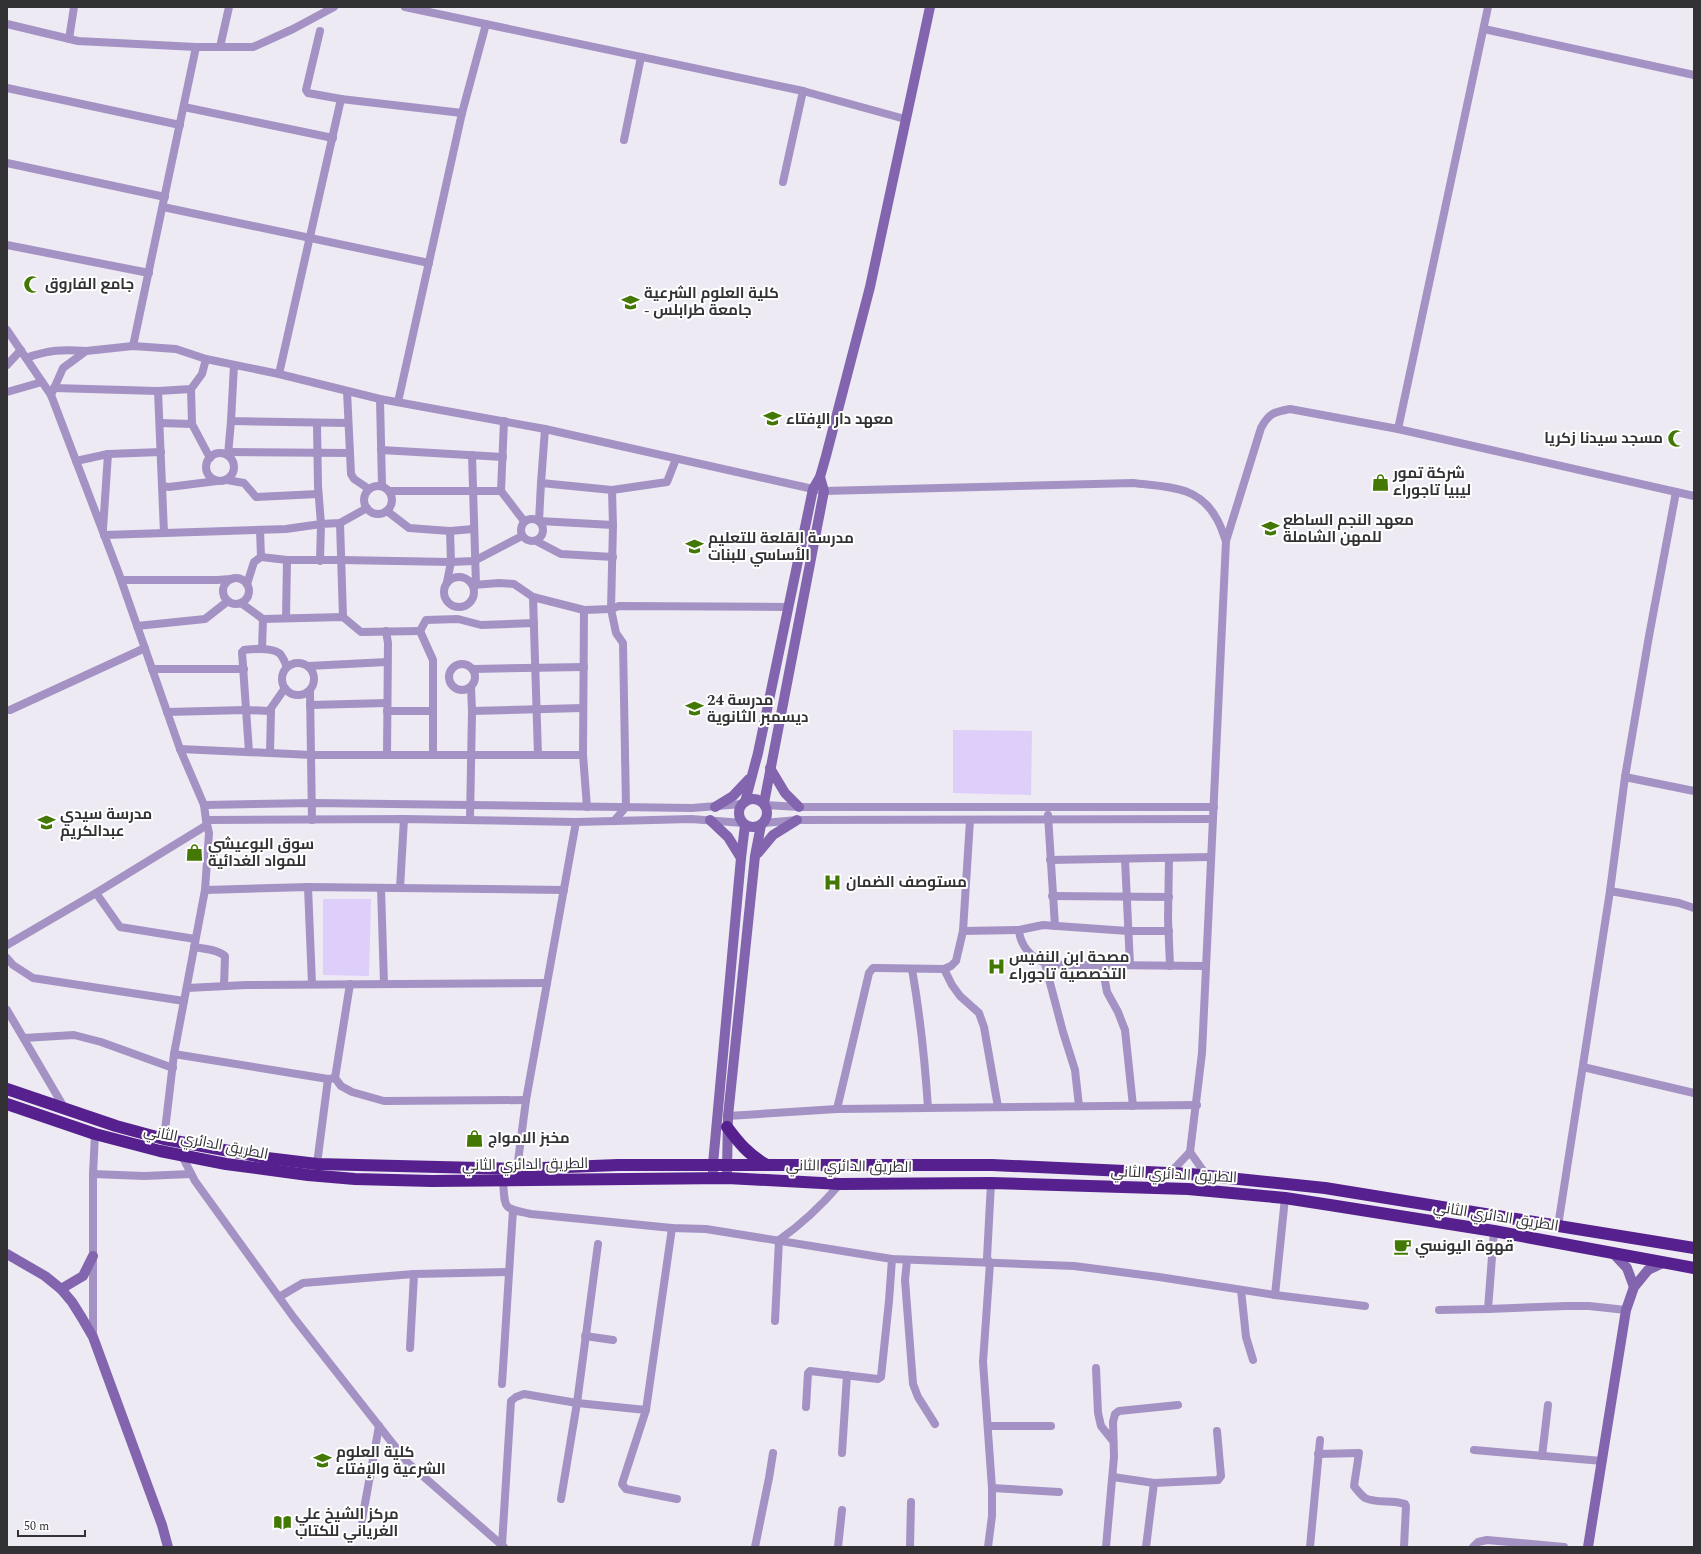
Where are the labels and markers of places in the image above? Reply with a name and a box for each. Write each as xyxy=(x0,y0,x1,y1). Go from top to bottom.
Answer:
place label: جامع الفاروق xyxy=(45,273,134,296)
mosque icon: جامع الفاروق xyxy=(22,274,42,294)
place label: كلية العلوم الشرعية - جامعة طرابلس xyxy=(644,282,779,322)
school or university icon: كلية العلوم الشرعية - جامعة طرابلس xyxy=(621,292,641,312)
place label: معهد دار الإفتاء xyxy=(786,408,893,431)
school or university icon: معهد دار الإفتاء xyxy=(763,409,783,429)
place label: مسجد سيدنا زكريا xyxy=(1544,427,1663,450)
mosque icon: مسجد سيدنا زكريا xyxy=(1666,428,1686,448)
place label: شركة تمور ليبيا تاجوراء xyxy=(1392,462,1471,502)
shop icon: شركة تمور ليبيا تاجوراء xyxy=(1370,472,1390,492)
place label: معهد النجم الساطع للمهن الشاملة xyxy=(1283,509,1414,549)
school or university icon: معهد النجم الساطع للمهن الشاملة xyxy=(1260,519,1280,539)
place label: مدرسة القلعة للتعليم الأساسي للبنات xyxy=(708,527,854,567)
school or university icon: مدرسة القلعة للتعليم الأساسي للبنات xyxy=(685,537,705,557)
place label: مدرسة 24 ديسمبر الثانوية xyxy=(707,689,808,729)
school or university icon: مدرسة 24 ديسمبر الثانوية xyxy=(684,699,704,719)
place label: مدرسة سيدي عبدالكريم xyxy=(60,803,152,843)
school or university icon: مدرسة سيدي عبدالكريم xyxy=(37,813,57,833)
place label: سوق البوعيشي للمواد الغدائية xyxy=(208,833,314,873)
shop icon: سوق البوعيشي للمواد الغدائية xyxy=(185,843,205,863)
place label: مستوصف الضمان xyxy=(846,871,967,894)
hospital icon: مستوصف الضمان xyxy=(823,872,843,892)
place label: مصحة ابن النفيس التخصصية تاجوراء xyxy=(1009,946,1129,986)
hospital icon: مصحة ابن النفيس التخصصية تاجوراء xyxy=(986,956,1006,976)
place label: مخبز الامواج xyxy=(488,1127,570,1150)
shop icon: مخبز الامواج xyxy=(465,1128,485,1148)
place label: قهوة اليونسي xyxy=(1415,1235,1514,1258)
cafe icon: قهوة اليونسي xyxy=(1392,1236,1412,1256)
place label: كلية العلوم الشرعية والإفتاء xyxy=(336,1441,446,1481)
school or university icon: كلية العلوم الشرعية والإفتاء xyxy=(313,1451,333,1471)
place label: مركز الشيخ علي الغرياني للكتاب xyxy=(295,1503,399,1543)
library icon: مركز الشيخ علي الغرياني للكتاب xyxy=(272,1513,292,1533)

